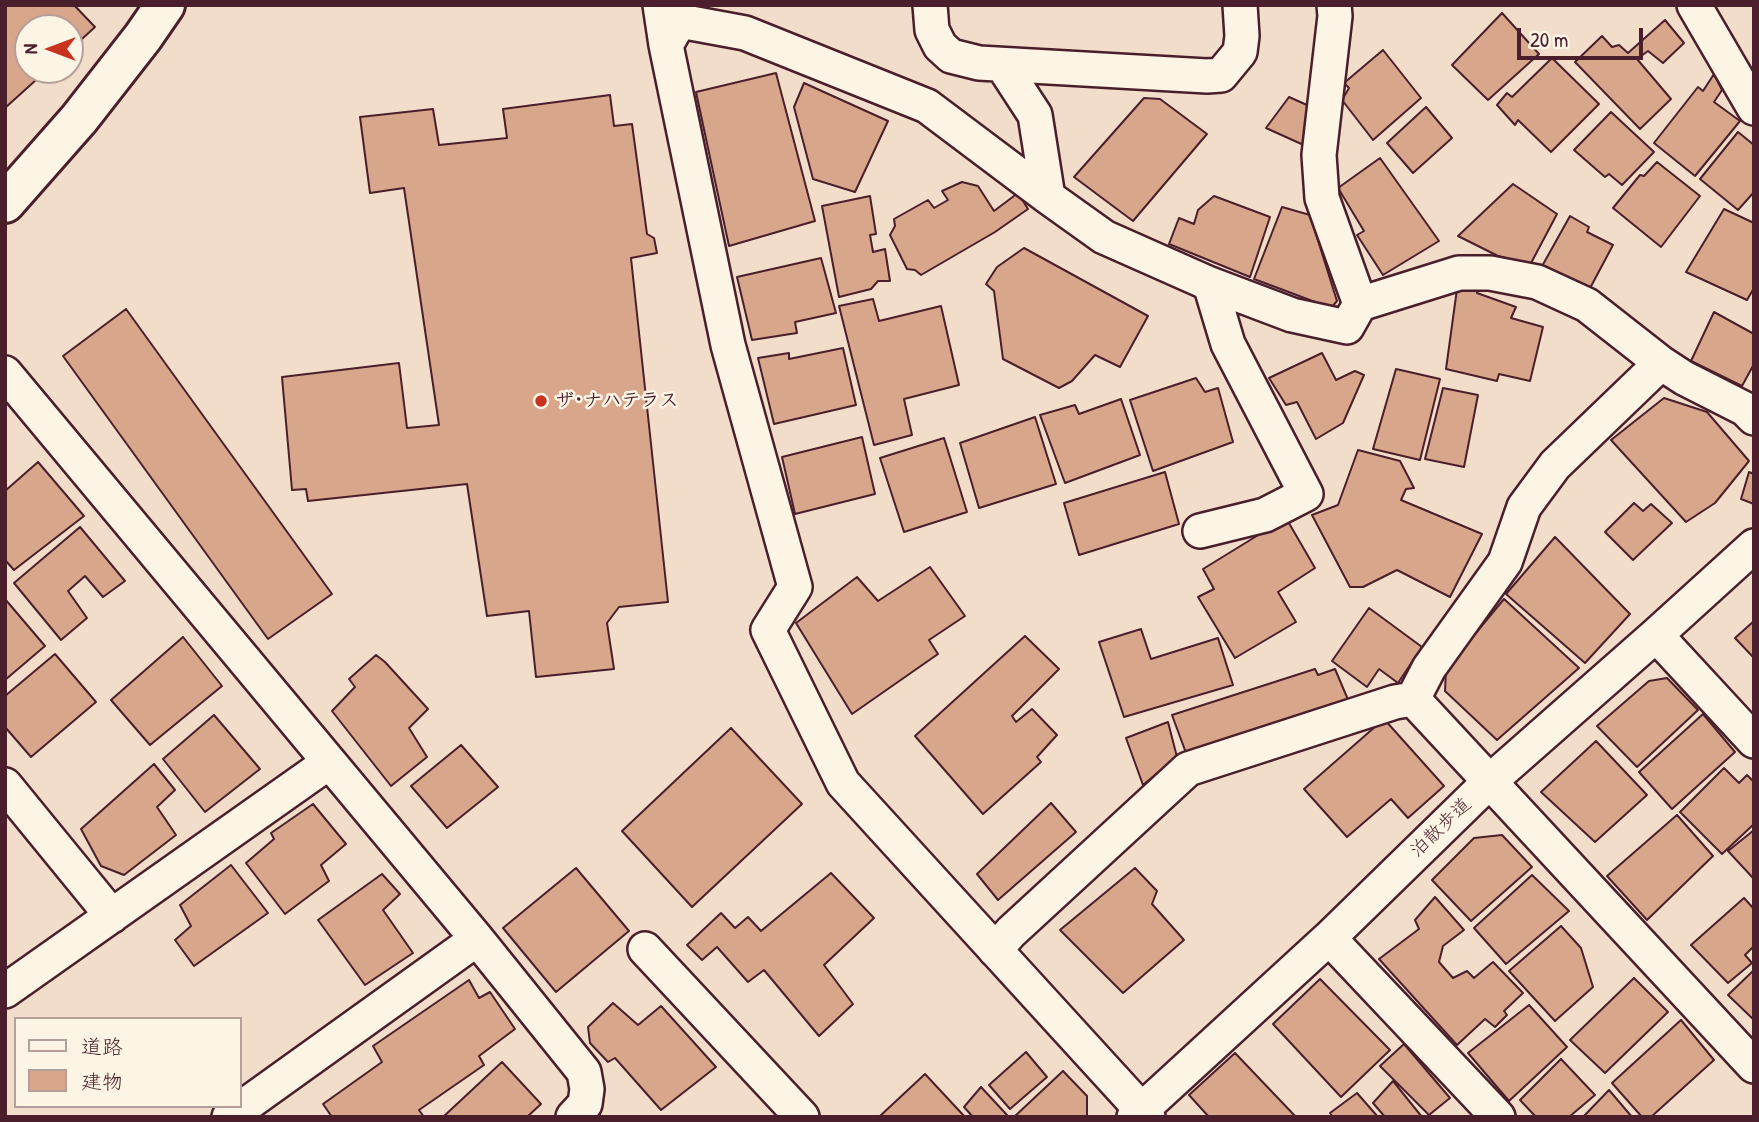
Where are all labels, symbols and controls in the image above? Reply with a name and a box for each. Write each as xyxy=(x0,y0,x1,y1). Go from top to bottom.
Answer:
north arrow xyxy=(14,14,84,84)
scale bar xyxy=(1521,14,1647,58)
text: 20 m xyxy=(1530,25,1568,54)
text: N xyxy=(17,44,43,54)
place label: ザ･ナハテラス xyxy=(555,390,678,412)
marker: ザ･ナハテラス xyxy=(533,393,549,409)
street label: 泊散歩道 xyxy=(1406,793,1476,863)
legend xyxy=(14,1017,242,1108)
text: 道路 xyxy=(81,1032,123,1061)
text: 建物 xyxy=(81,1067,123,1096)

